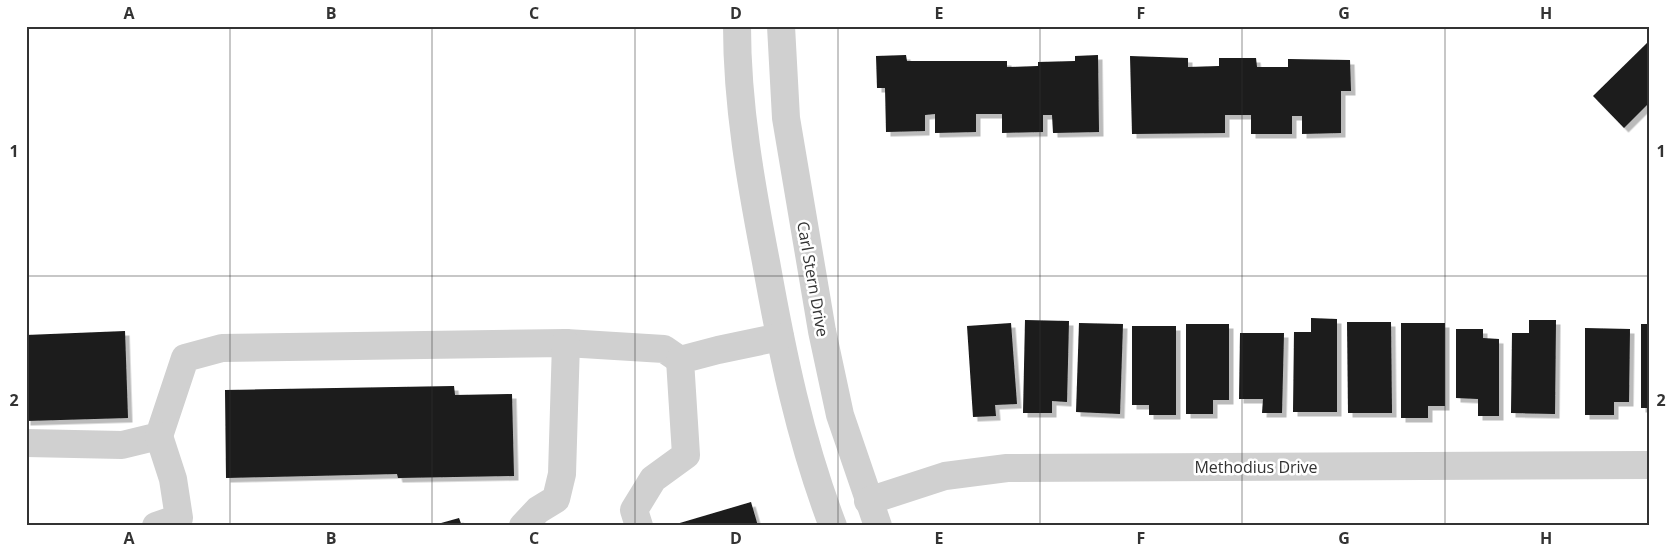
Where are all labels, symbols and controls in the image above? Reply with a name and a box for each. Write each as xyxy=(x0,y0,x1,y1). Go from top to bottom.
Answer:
text: A xyxy=(123,2,135,24)
text: B xyxy=(326,2,336,24)
text: C xyxy=(529,2,539,24)
text: D xyxy=(730,2,742,24)
text: E xyxy=(935,2,944,24)
text: F xyxy=(1137,2,1145,24)
text: G xyxy=(1338,2,1350,24)
text: H xyxy=(1540,2,1552,24)
text: 1 xyxy=(9,140,19,162)
text: 1 xyxy=(1656,140,1666,162)
street label: Carl Stern Drive xyxy=(792,220,834,338)
text: 2 xyxy=(9,389,19,411)
text: 2 xyxy=(1656,389,1666,411)
street label: Methodius Drive xyxy=(1194,456,1318,478)
text: A xyxy=(123,527,135,549)
text: B xyxy=(326,527,336,549)
text: C xyxy=(529,527,539,549)
text: D xyxy=(730,527,742,549)
text: E xyxy=(935,527,944,549)
text: F xyxy=(1137,527,1145,549)
text: G xyxy=(1338,527,1350,549)
text: H xyxy=(1540,527,1552,549)

